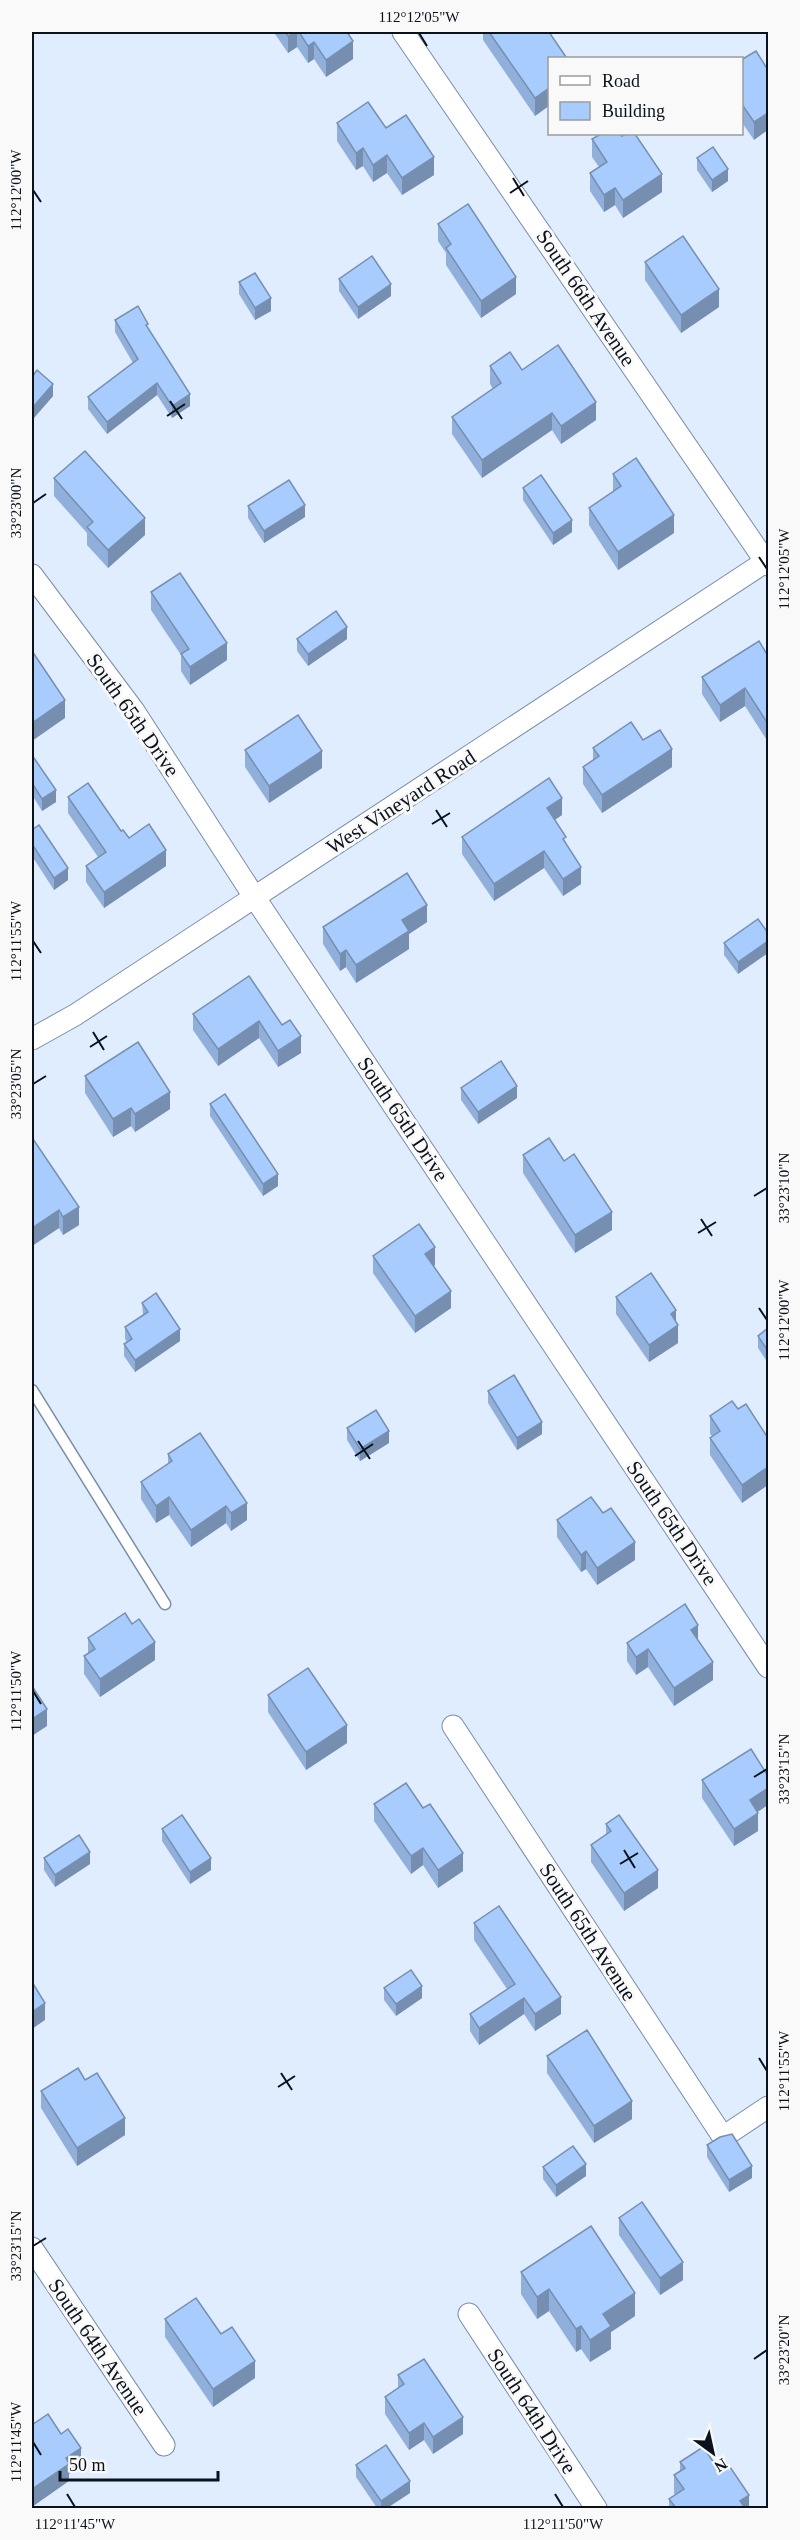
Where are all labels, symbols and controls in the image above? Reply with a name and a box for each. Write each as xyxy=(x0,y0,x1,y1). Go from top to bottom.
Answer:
text: 112°12'05"W xyxy=(379,9,460,25)
legend xyxy=(548,57,743,135)
text: Road xyxy=(602,71,640,91)
text: Building xyxy=(602,101,665,121)
text: 112°12'00"W xyxy=(8,149,24,230)
street label: South 66th Avenue xyxy=(531,225,641,371)
text: 33°23'00"N xyxy=(8,468,24,538)
text: 112°12'05"W xyxy=(776,528,792,609)
street label: South 65th Drive xyxy=(82,649,184,781)
street label: West Vineyard Road xyxy=(322,745,480,859)
text: 112°11'55"W xyxy=(8,900,24,981)
text: 33°23'05"N xyxy=(8,1049,24,1119)
street label: South 65th Drive xyxy=(353,1052,453,1186)
text: 33°23'10"N xyxy=(776,1153,792,1223)
text: 112°12'00"W xyxy=(776,1279,792,1360)
street label: South 65th Drive xyxy=(622,1456,722,1590)
text: 112°11'50"W xyxy=(8,1650,24,1731)
text: 33°23'15"N xyxy=(776,1734,792,1804)
street label: South 65th Avenue xyxy=(535,1859,641,2005)
text: 112°11'55"W xyxy=(776,2030,792,2111)
text: 33°23'15"N xyxy=(8,2211,24,2281)
street label: South 64th Avenue xyxy=(43,2274,153,2420)
text: 33°23'20"N xyxy=(776,2315,792,2385)
street label: South 64th Drive xyxy=(483,2344,581,2478)
text: 112°11'45"W xyxy=(8,2401,24,2482)
north arrow xyxy=(683,2423,743,2483)
scale bar xyxy=(60,2444,218,2482)
text: 50 m xyxy=(69,2455,106,2475)
text: N xyxy=(711,2455,730,2476)
text: 112°11'45"W xyxy=(35,2516,116,2532)
text: 112°11'50"W xyxy=(523,2516,604,2532)

